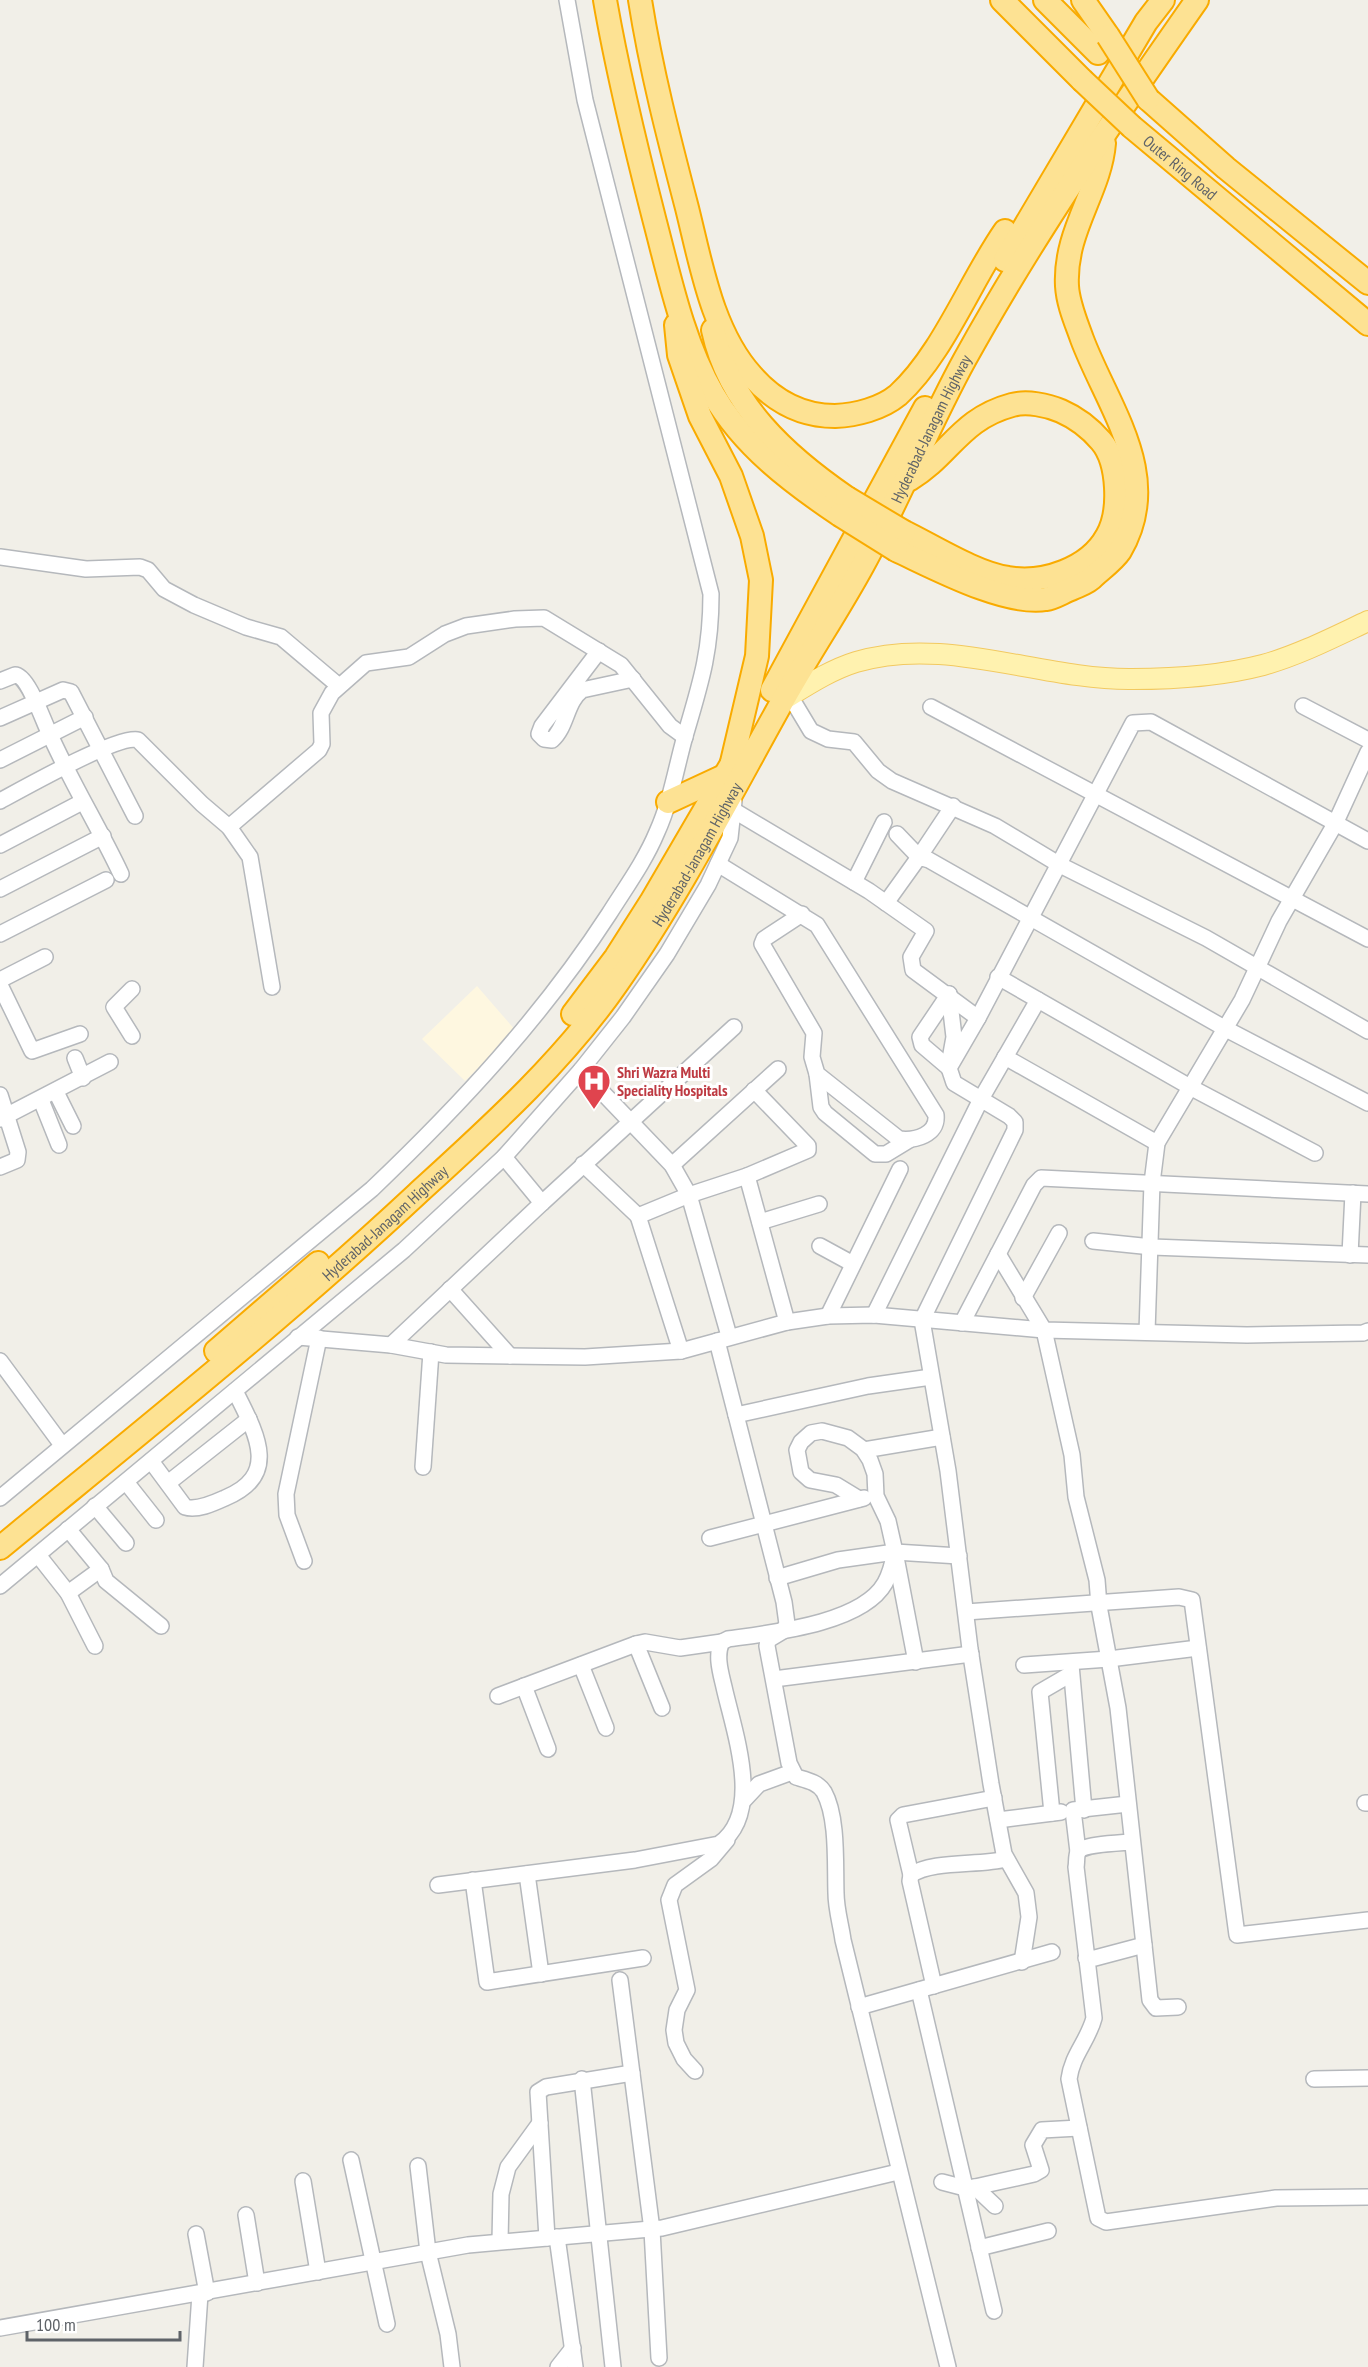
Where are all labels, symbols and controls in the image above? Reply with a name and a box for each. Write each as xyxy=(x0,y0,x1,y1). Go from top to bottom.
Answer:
street label: Outer Ring Road xyxy=(1139,131,1221,204)
street label: Hyderabad-Janagam Highway xyxy=(886,351,976,506)
street label: Hyderabad-Janagam Highway xyxy=(647,779,746,930)
place label: Shri Wazra Multi Speciality Hospitals xyxy=(617,1062,728,1100)
hospital icon: Shri Wazra Multi Speciality Hospitals xyxy=(576,1063,612,1110)
street label: Hyderabad-Janagam Highway xyxy=(318,1161,452,1285)
scale bar xyxy=(27,2304,180,2342)
text: 100 m xyxy=(36,2313,76,2336)

